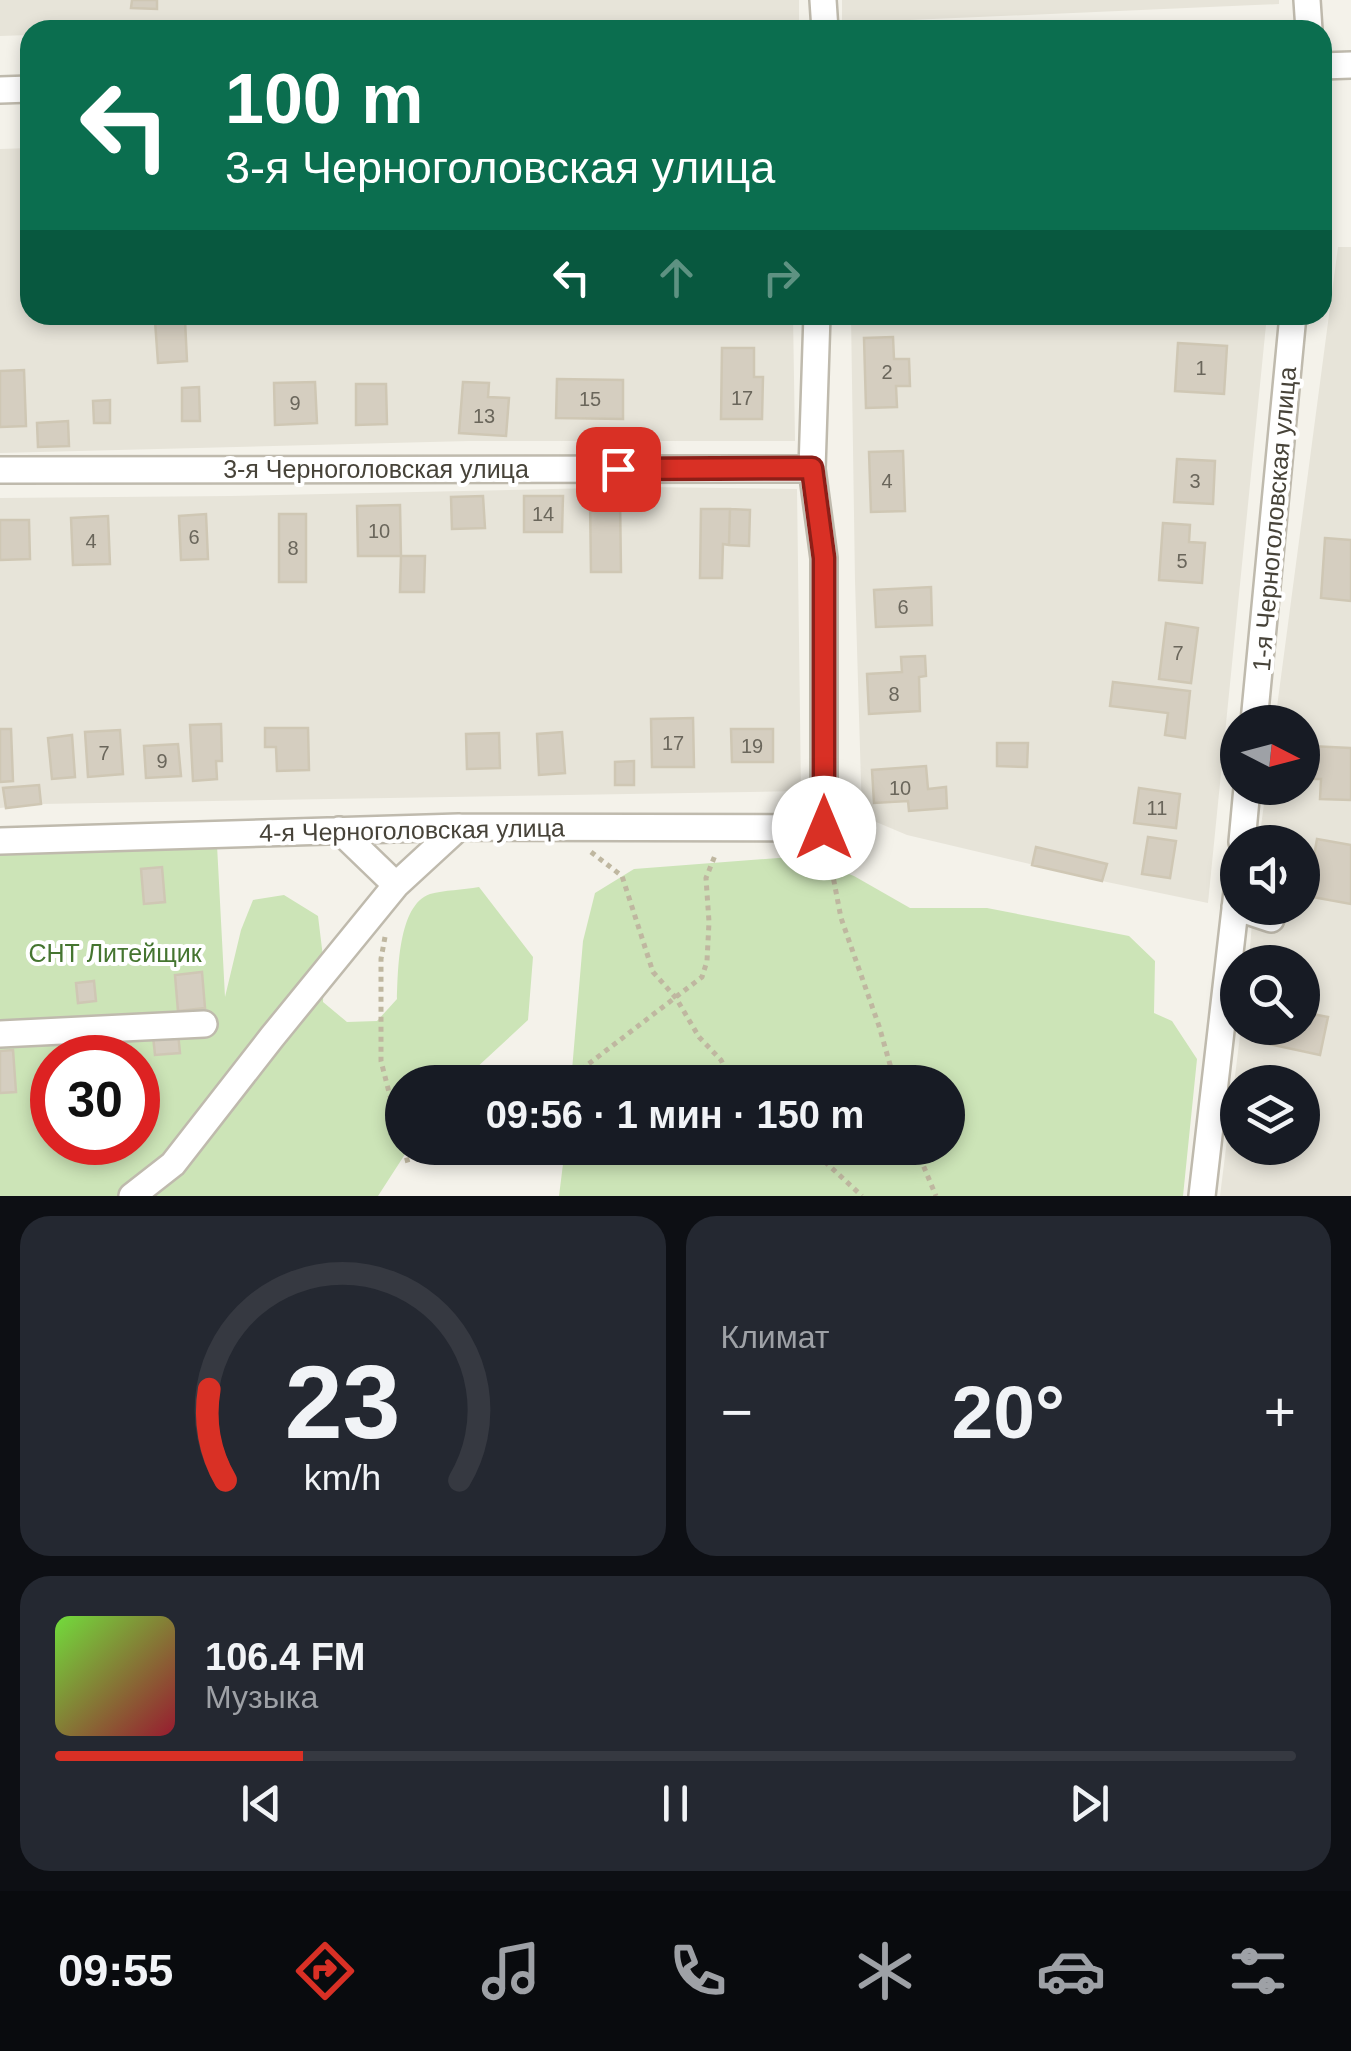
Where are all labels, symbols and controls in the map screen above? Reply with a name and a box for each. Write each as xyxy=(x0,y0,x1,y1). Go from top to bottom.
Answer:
icon: left xyxy=(60,60,190,190)
text: 100 m xyxy=(225,60,423,138)
text: 3-я Черноголовская улица xyxy=(225,142,775,193)
icon: left xyxy=(544,250,599,305)
icon: ahead xyxy=(649,250,704,305)
icon: right xyxy=(754,250,809,305)
house number: 1 xyxy=(1195,357,1207,379)
house number: 2 xyxy=(881,361,893,383)
street label: 1-я Черноголовская улица xyxy=(1247,365,1301,672)
house number: 17 xyxy=(731,387,753,409)
house number: 15 xyxy=(579,388,601,410)
house number: 9 xyxy=(289,392,301,414)
house number: 13 xyxy=(473,405,495,427)
pin xyxy=(576,427,661,512)
icon: arrive xyxy=(591,442,646,497)
street label: 3-я Черноголовская улица xyxy=(223,455,529,483)
house number: 4 xyxy=(881,470,893,492)
house number: 3 xyxy=(1189,470,1201,492)
house number: 14 xyxy=(532,503,554,525)
house number: 10 xyxy=(368,520,390,542)
house number: 6 xyxy=(188,526,200,548)
house number: 4 xyxy=(85,530,97,552)
house number: 8 xyxy=(287,537,299,559)
house number: 5 xyxy=(1176,550,1188,572)
house number: 6 xyxy=(897,596,909,618)
house number: 7 xyxy=(1172,642,1184,664)
house number: 8 xyxy=(888,683,900,705)
north arrow xyxy=(1220,705,1320,805)
map controls xyxy=(1220,705,1320,1165)
house number: 17 xyxy=(662,732,684,754)
house number: 19 xyxy=(741,735,763,757)
house number: 7 xyxy=(98,742,110,764)
house number: 9 xyxy=(156,750,168,772)
position arrow xyxy=(772,776,876,880)
house number: 10 xyxy=(889,777,911,799)
house number: 11 xyxy=(1147,797,1167,819)
street label: 4-я Черноголовская улица xyxy=(259,813,565,847)
button: sound xyxy=(1220,825,1320,925)
park label: СНТ Литейщик xyxy=(28,939,203,967)
button: search xyxy=(1220,945,1320,1045)
speed limit sign: 30 xyxy=(30,1035,160,1165)
button: layers xyxy=(1220,1065,1320,1165)
text: 09:56 · 1 мин · 150 m xyxy=(486,1094,864,1136)
text: Климат xyxy=(721,1319,829,1355)
text: 23 xyxy=(285,1344,401,1460)
text: 20° xyxy=(952,1370,1065,1454)
text: − xyxy=(721,1381,753,1443)
text: + xyxy=(1264,1381,1296,1443)
text: km/h xyxy=(304,1458,381,1498)
text: 106.4 FM xyxy=(205,1636,366,1678)
text: Музыка xyxy=(205,1679,318,1715)
icon: previous xyxy=(234,1776,289,1831)
icon: pause xyxy=(648,1776,703,1831)
icon: next xyxy=(1062,1776,1117,1831)
icon: directions xyxy=(290,1936,360,2006)
icon: music xyxy=(476,1936,546,2006)
icon: phone xyxy=(663,1936,733,2006)
icon: climate xyxy=(850,1936,920,2006)
icon: car xyxy=(1036,1936,1106,2006)
icon: filters xyxy=(1223,1936,1293,2006)
text: 09:55 xyxy=(58,1945,173,1996)

